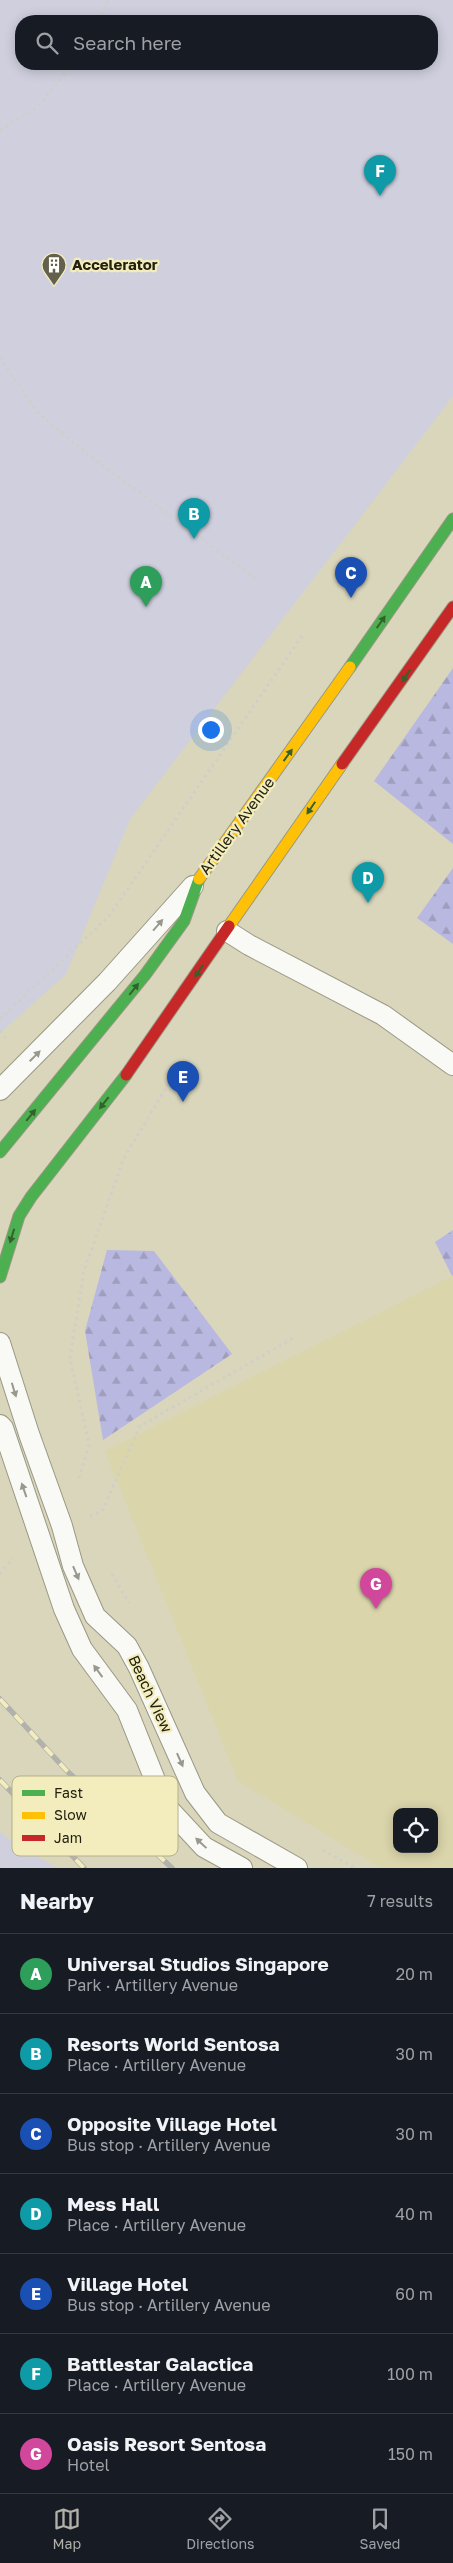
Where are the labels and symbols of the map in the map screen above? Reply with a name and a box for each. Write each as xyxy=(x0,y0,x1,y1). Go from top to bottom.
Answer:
pin: F xyxy=(364,155,396,196)
building icon: Accelerator xyxy=(41,252,67,286)
place label: Accelerator xyxy=(72,255,158,273)
pin: B xyxy=(178,498,210,539)
pin: C xyxy=(335,557,367,598)
pin: A xyxy=(130,566,162,607)
one-way arrow xyxy=(376,615,386,629)
one-way arrow xyxy=(401,669,411,683)
your location xyxy=(198,717,224,743)
one-way arrow xyxy=(283,748,293,762)
street label: Artillery Avenue xyxy=(195,773,278,878)
one-way arrow xyxy=(306,801,316,815)
pin: D xyxy=(352,862,384,903)
one-way arrow xyxy=(153,918,164,931)
one-way arrow xyxy=(194,964,204,978)
one-way arrow xyxy=(128,983,139,996)
one-way arrow xyxy=(29,1050,41,1062)
pin: E xyxy=(167,1061,199,1102)
one-way arrow xyxy=(99,1096,110,1109)
one-way arrow xyxy=(25,1108,36,1121)
one-way arrow xyxy=(8,1228,15,1243)
one-way arrow xyxy=(11,1382,18,1397)
one-way arrow xyxy=(20,1483,27,1498)
one-way arrow xyxy=(72,1566,80,1580)
pin: G xyxy=(360,1568,392,1609)
street label: Beach View xyxy=(125,1652,177,1735)
one-way arrow xyxy=(92,1665,103,1678)
one-way arrow xyxy=(177,1753,185,1767)
legend xyxy=(12,1776,178,1856)
text: Fast xyxy=(54,1784,83,1801)
text: Slow xyxy=(54,1806,87,1823)
text: Jam xyxy=(54,1829,82,1846)
one-way arrow xyxy=(195,1837,207,1849)

